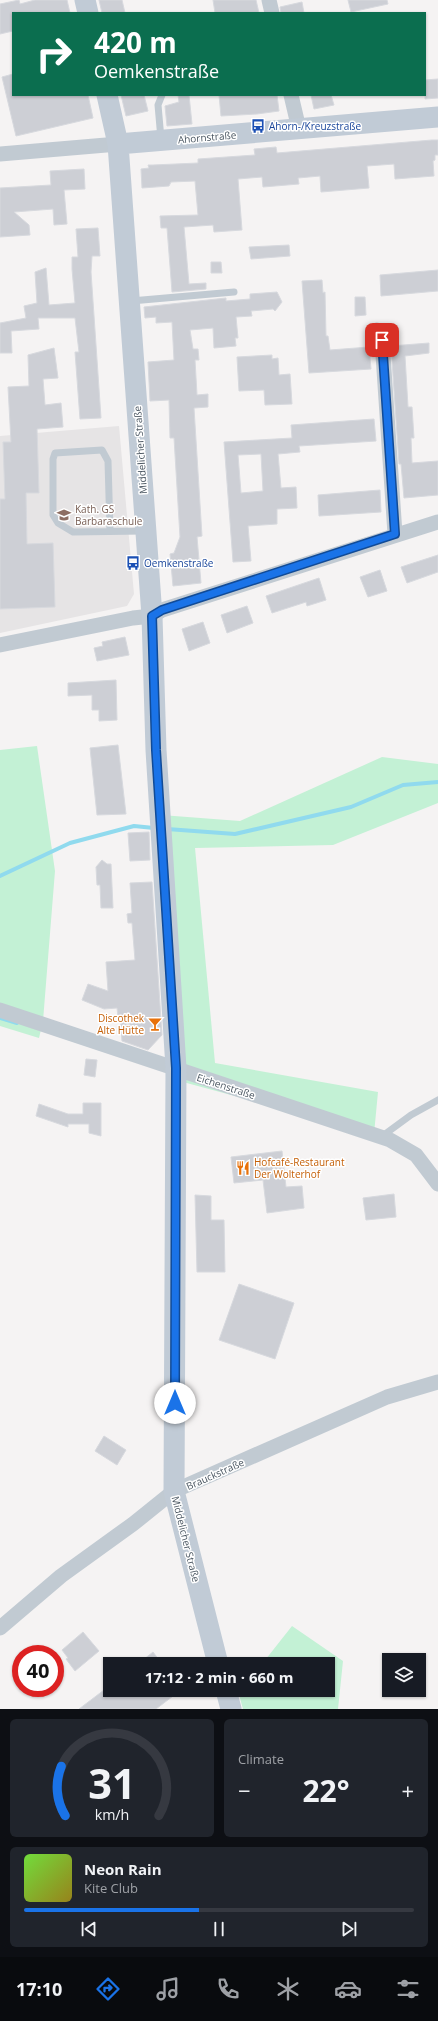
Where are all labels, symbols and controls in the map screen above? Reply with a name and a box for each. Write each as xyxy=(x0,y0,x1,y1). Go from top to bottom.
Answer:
text: 420 m xyxy=(94,23,177,61)
icon: right xyxy=(28,28,80,80)
text: Oemkenstraße xyxy=(94,59,219,83)
bus stop icon: Ahorn-/Kreuzstraße xyxy=(250,118,266,134)
place label: Ahorn-/Kreuzstraße xyxy=(269,119,361,133)
street label: Ahornstraße xyxy=(177,127,237,147)
pin xyxy=(365,323,399,357)
icon: arrive xyxy=(371,329,393,351)
street label: Middelicher Straße xyxy=(130,405,150,494)
place label: Kath. GS Barbaraschule xyxy=(75,502,143,528)
school or university icon: Kath. GS Barbaraschule xyxy=(56,507,72,523)
bus stop icon: Oemkenstraße xyxy=(125,555,141,571)
place label: Oemkenstraße xyxy=(144,556,214,570)
place label: Discothek Alte Hütte xyxy=(97,1011,145,1037)
bar icon: Discothek Alte Hütte xyxy=(147,1016,163,1032)
street label: Eichenstraße xyxy=(195,1070,257,1102)
place label: Hofcafé-Restaurant Der Wolterhof xyxy=(254,1155,345,1181)
restaurant icon: Hofcafé-Restaurant Der Wolterhof xyxy=(235,1160,251,1176)
position arrow xyxy=(154,1382,196,1424)
street label: Brauckstraße xyxy=(184,1455,247,1493)
street label: Middelicher Straße xyxy=(169,1495,204,1584)
speed limit sign: 40 xyxy=(12,1645,64,1697)
map controls xyxy=(382,1653,426,1697)
button: layers xyxy=(382,1653,426,1697)
text: 17:12 · 2 min · 660 m xyxy=(145,1667,293,1687)
text: Climate xyxy=(238,1750,284,1768)
text: 31 xyxy=(88,1755,136,1811)
text: 22° xyxy=(302,1770,350,1811)
text: − xyxy=(238,1775,251,1805)
text: + xyxy=(401,1775,414,1805)
text: km/h xyxy=(95,1805,129,1824)
text: Neon Rain xyxy=(84,1859,162,1879)
text: Kite Club xyxy=(84,1879,138,1897)
icon: previous xyxy=(78,1918,100,1940)
icon: pause xyxy=(208,1918,230,1940)
icon: next xyxy=(338,1918,360,1940)
icon: directions xyxy=(94,1975,122,2003)
icon: music xyxy=(154,1975,182,2003)
icon: phone xyxy=(214,1975,242,2003)
icon: climate xyxy=(274,1975,302,2003)
icon: car xyxy=(334,1975,362,2003)
icon: filters xyxy=(394,1975,422,2003)
text: 17:10 xyxy=(16,1977,62,2001)

